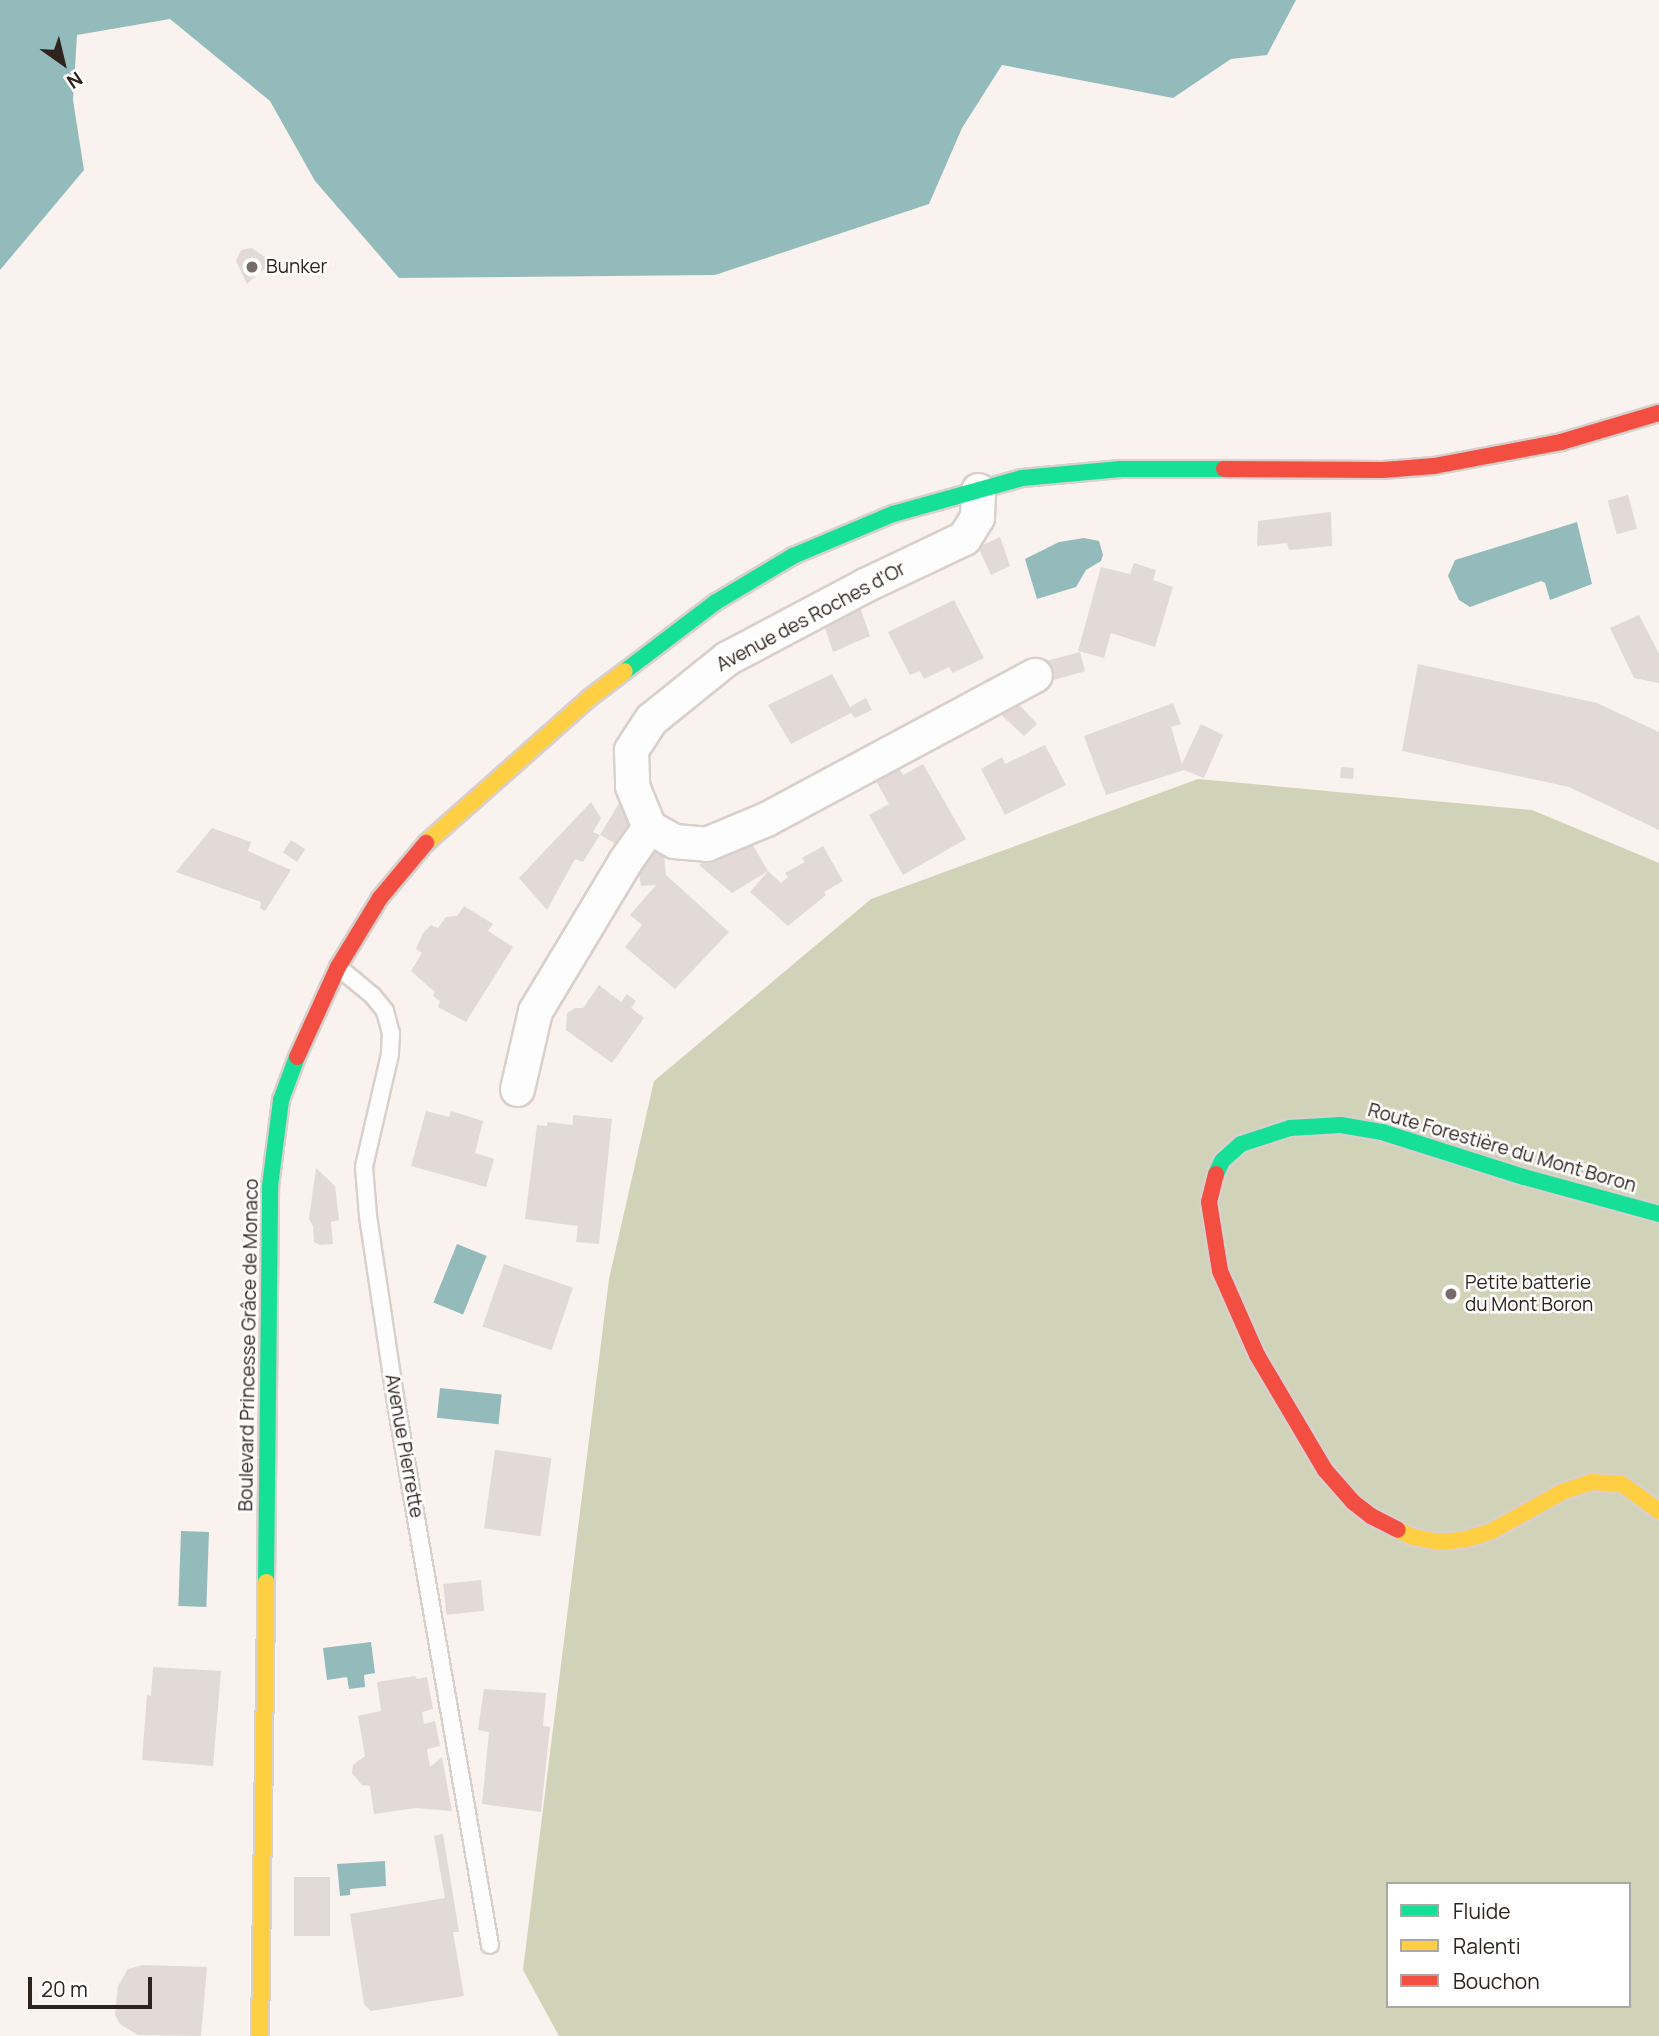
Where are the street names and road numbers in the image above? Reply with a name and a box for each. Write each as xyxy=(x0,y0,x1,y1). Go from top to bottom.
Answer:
street label: Avenue des Roches d'Or xyxy=(713,557,909,677)
street label: Route Forestière du Mont Boron xyxy=(1365,1099,1639,1197)
street label: Boulevard Princesse Grâce de Monaco xyxy=(235,1178,263,1512)
street label: Avenue Pierrette xyxy=(380,1372,428,1520)

